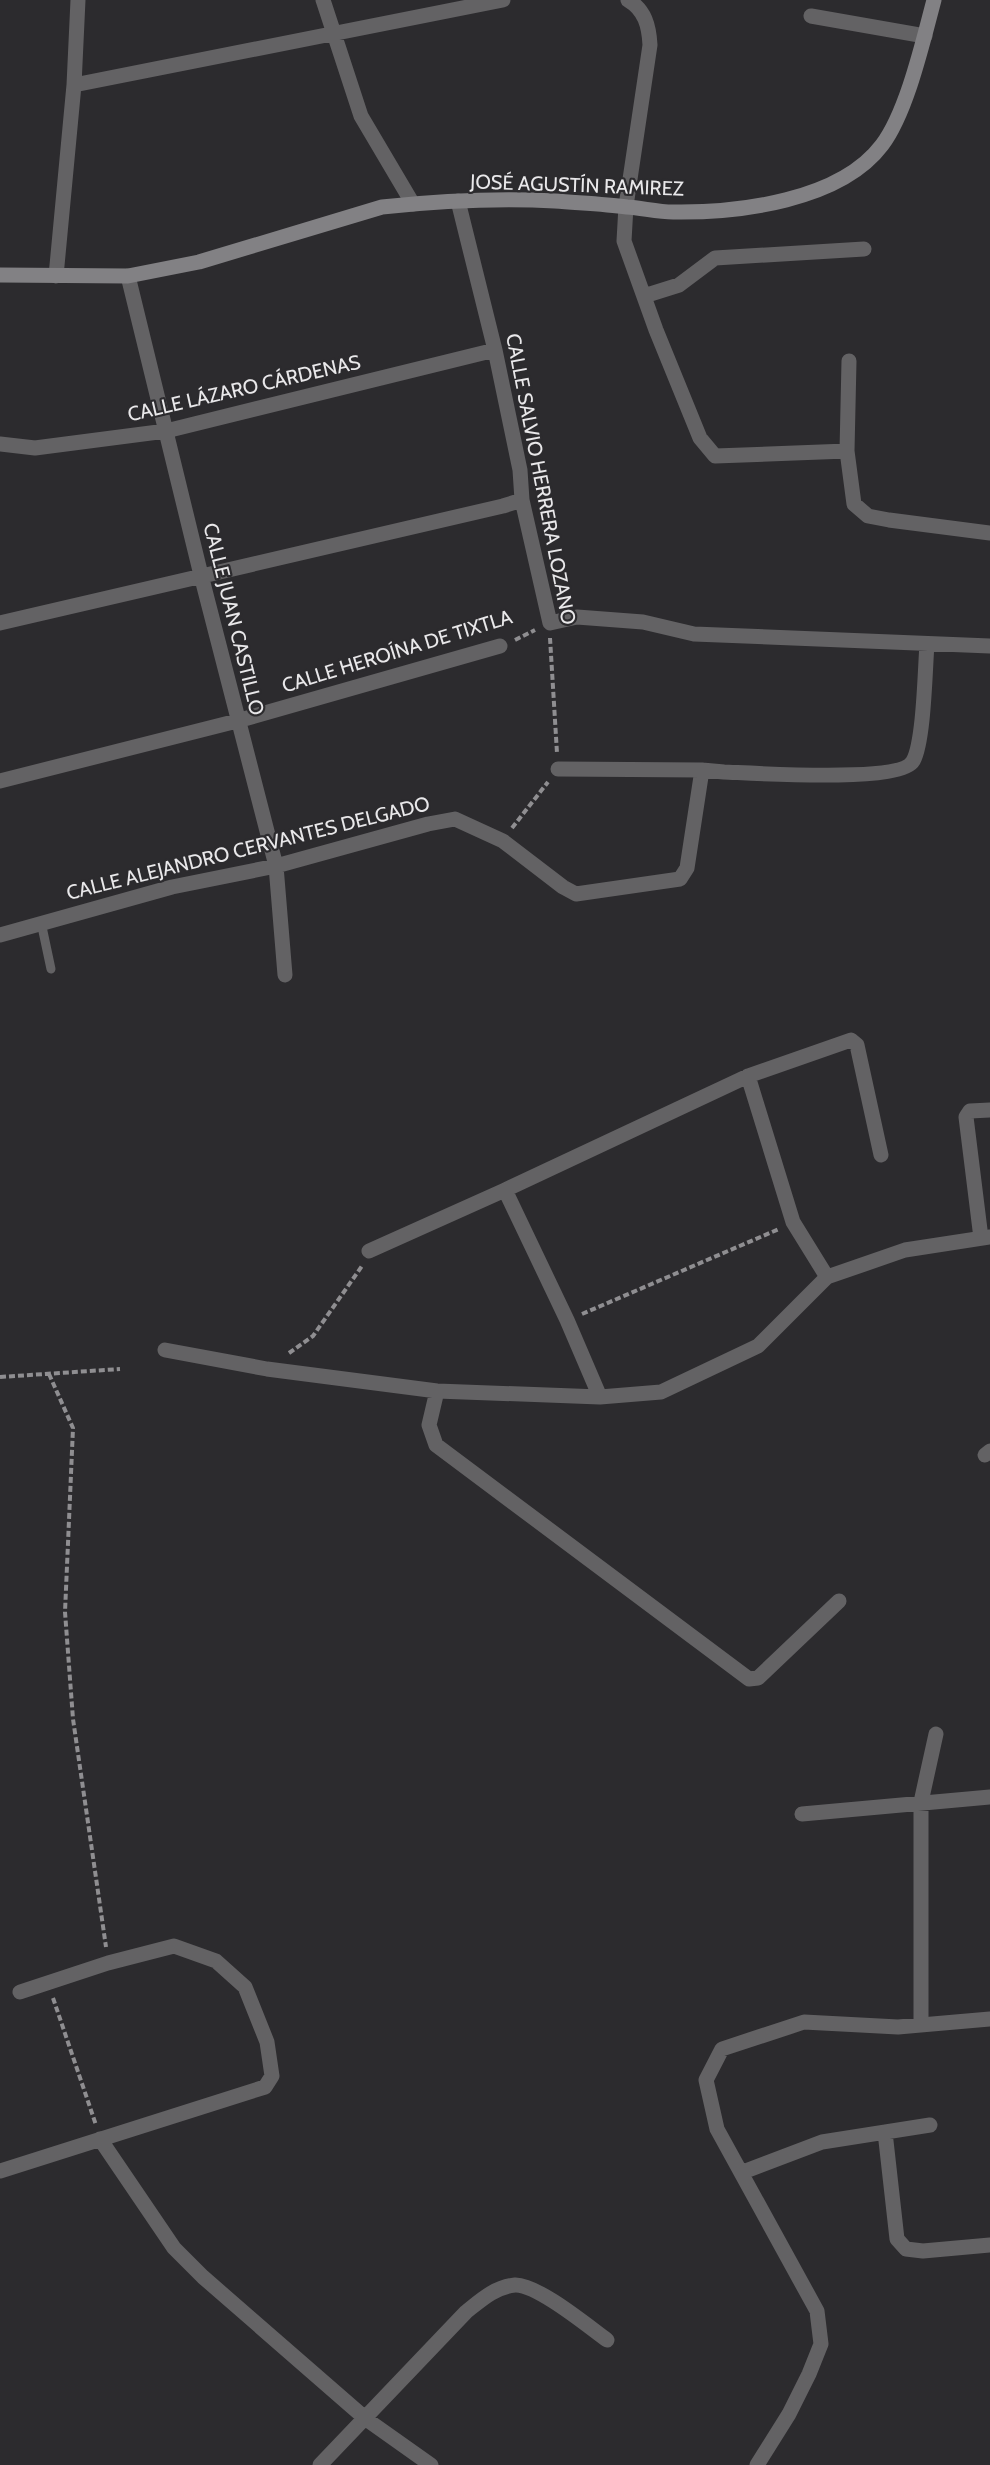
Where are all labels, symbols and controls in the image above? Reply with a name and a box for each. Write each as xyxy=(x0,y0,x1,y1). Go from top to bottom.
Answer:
street label: JOSÉ AGUSTÍN RAMIREZ xyxy=(469,169,684,201)
street label: CALLE SALVIO HERRERA LOZANO xyxy=(501,331,581,627)
street label: CALLE LÁZARO CÁRDENAS xyxy=(125,349,363,426)
street label: CALLE JUAN CASTILLO xyxy=(198,520,270,718)
street label: CALLE HEROÍNA DE TIXTLA xyxy=(279,604,516,698)
street label: CALLE ALEJANDRO CERVANTES DELGADO xyxy=(64,791,432,905)

